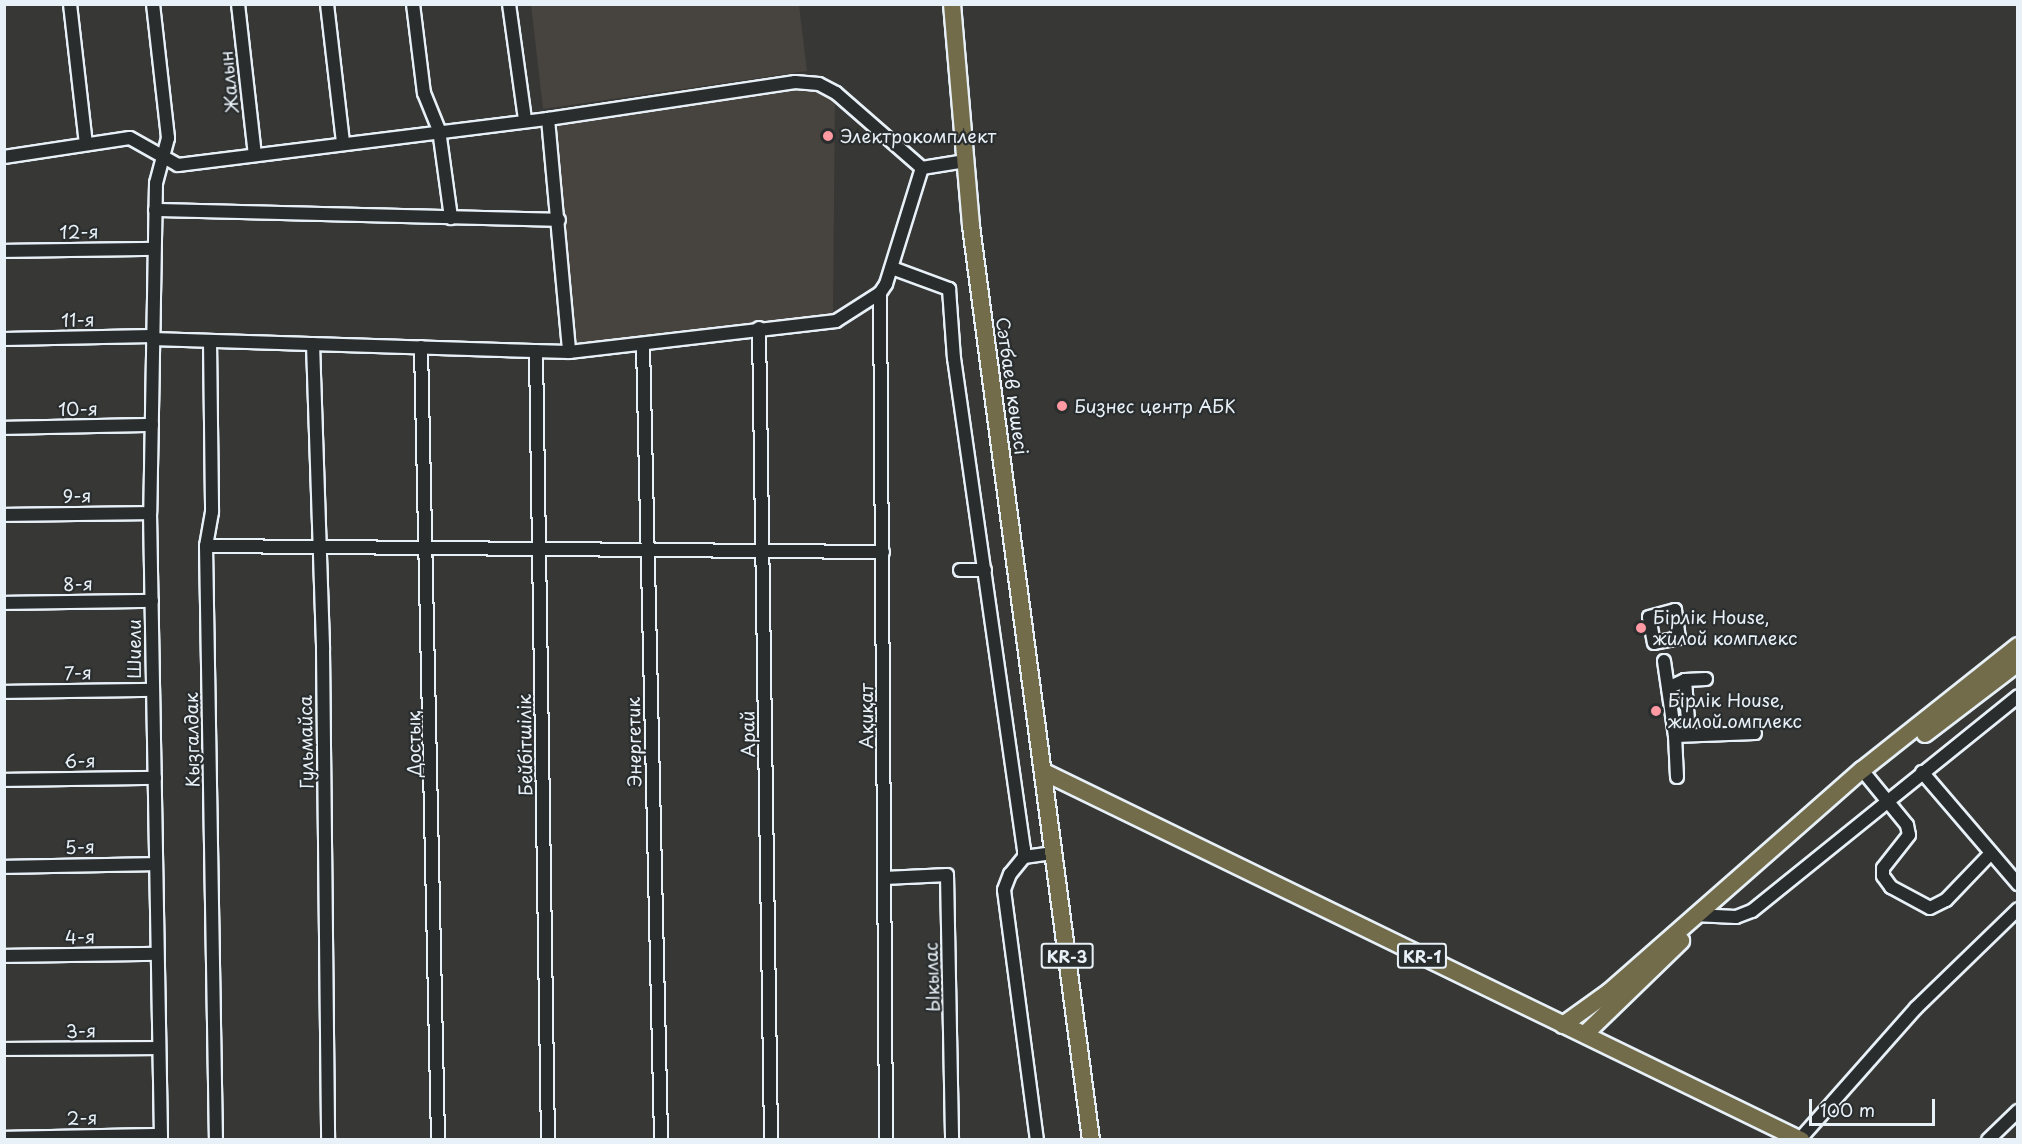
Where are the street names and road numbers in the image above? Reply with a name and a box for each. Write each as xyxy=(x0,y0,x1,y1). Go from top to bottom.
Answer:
street label: Жалын xyxy=(215,50,243,114)
street label: 12-я xyxy=(59,221,99,243)
street label: 11-я xyxy=(61,309,95,331)
street label: Сәтбаев көшесі xyxy=(992,316,1032,456)
street label: 10-я xyxy=(58,398,98,420)
street label: 9-я xyxy=(62,485,92,507)
street label: 8-я xyxy=(63,573,93,595)
street label: Шиели xyxy=(123,619,145,679)
street label: 7-я xyxy=(64,662,92,684)
street label: Ақиқат xyxy=(855,683,877,749)
street label: Кызгалдак xyxy=(180,692,204,788)
street label: Бейбітшілік xyxy=(513,694,537,796)
street label: Гульмайса xyxy=(294,695,318,789)
street label: Энергетик xyxy=(622,697,646,787)
street label: Арай xyxy=(737,710,759,758)
street label: Достық xyxy=(403,711,425,777)
street label: 6-я xyxy=(64,750,96,772)
street label: 5-я xyxy=(65,836,95,858)
street label: 4-я xyxy=(65,926,95,948)
street label: Ыкылас xyxy=(920,942,944,1012)
road number: KR-3 xyxy=(1040,943,1094,969)
road number: KR-1 xyxy=(1396,943,1448,969)
street label: 3-я xyxy=(66,1020,96,1042)
street label: 2-я xyxy=(66,1107,98,1129)

